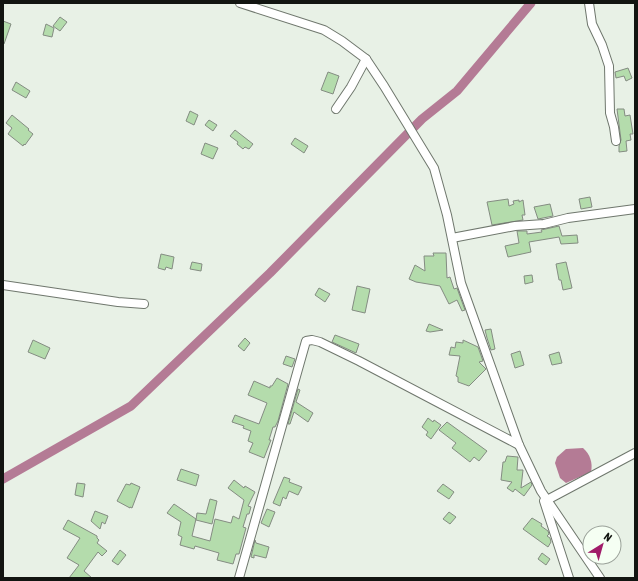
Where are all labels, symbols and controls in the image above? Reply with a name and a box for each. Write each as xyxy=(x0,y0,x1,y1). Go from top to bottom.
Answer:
north arrow xyxy=(582,525,622,565)
text: N xyxy=(602,530,614,544)

